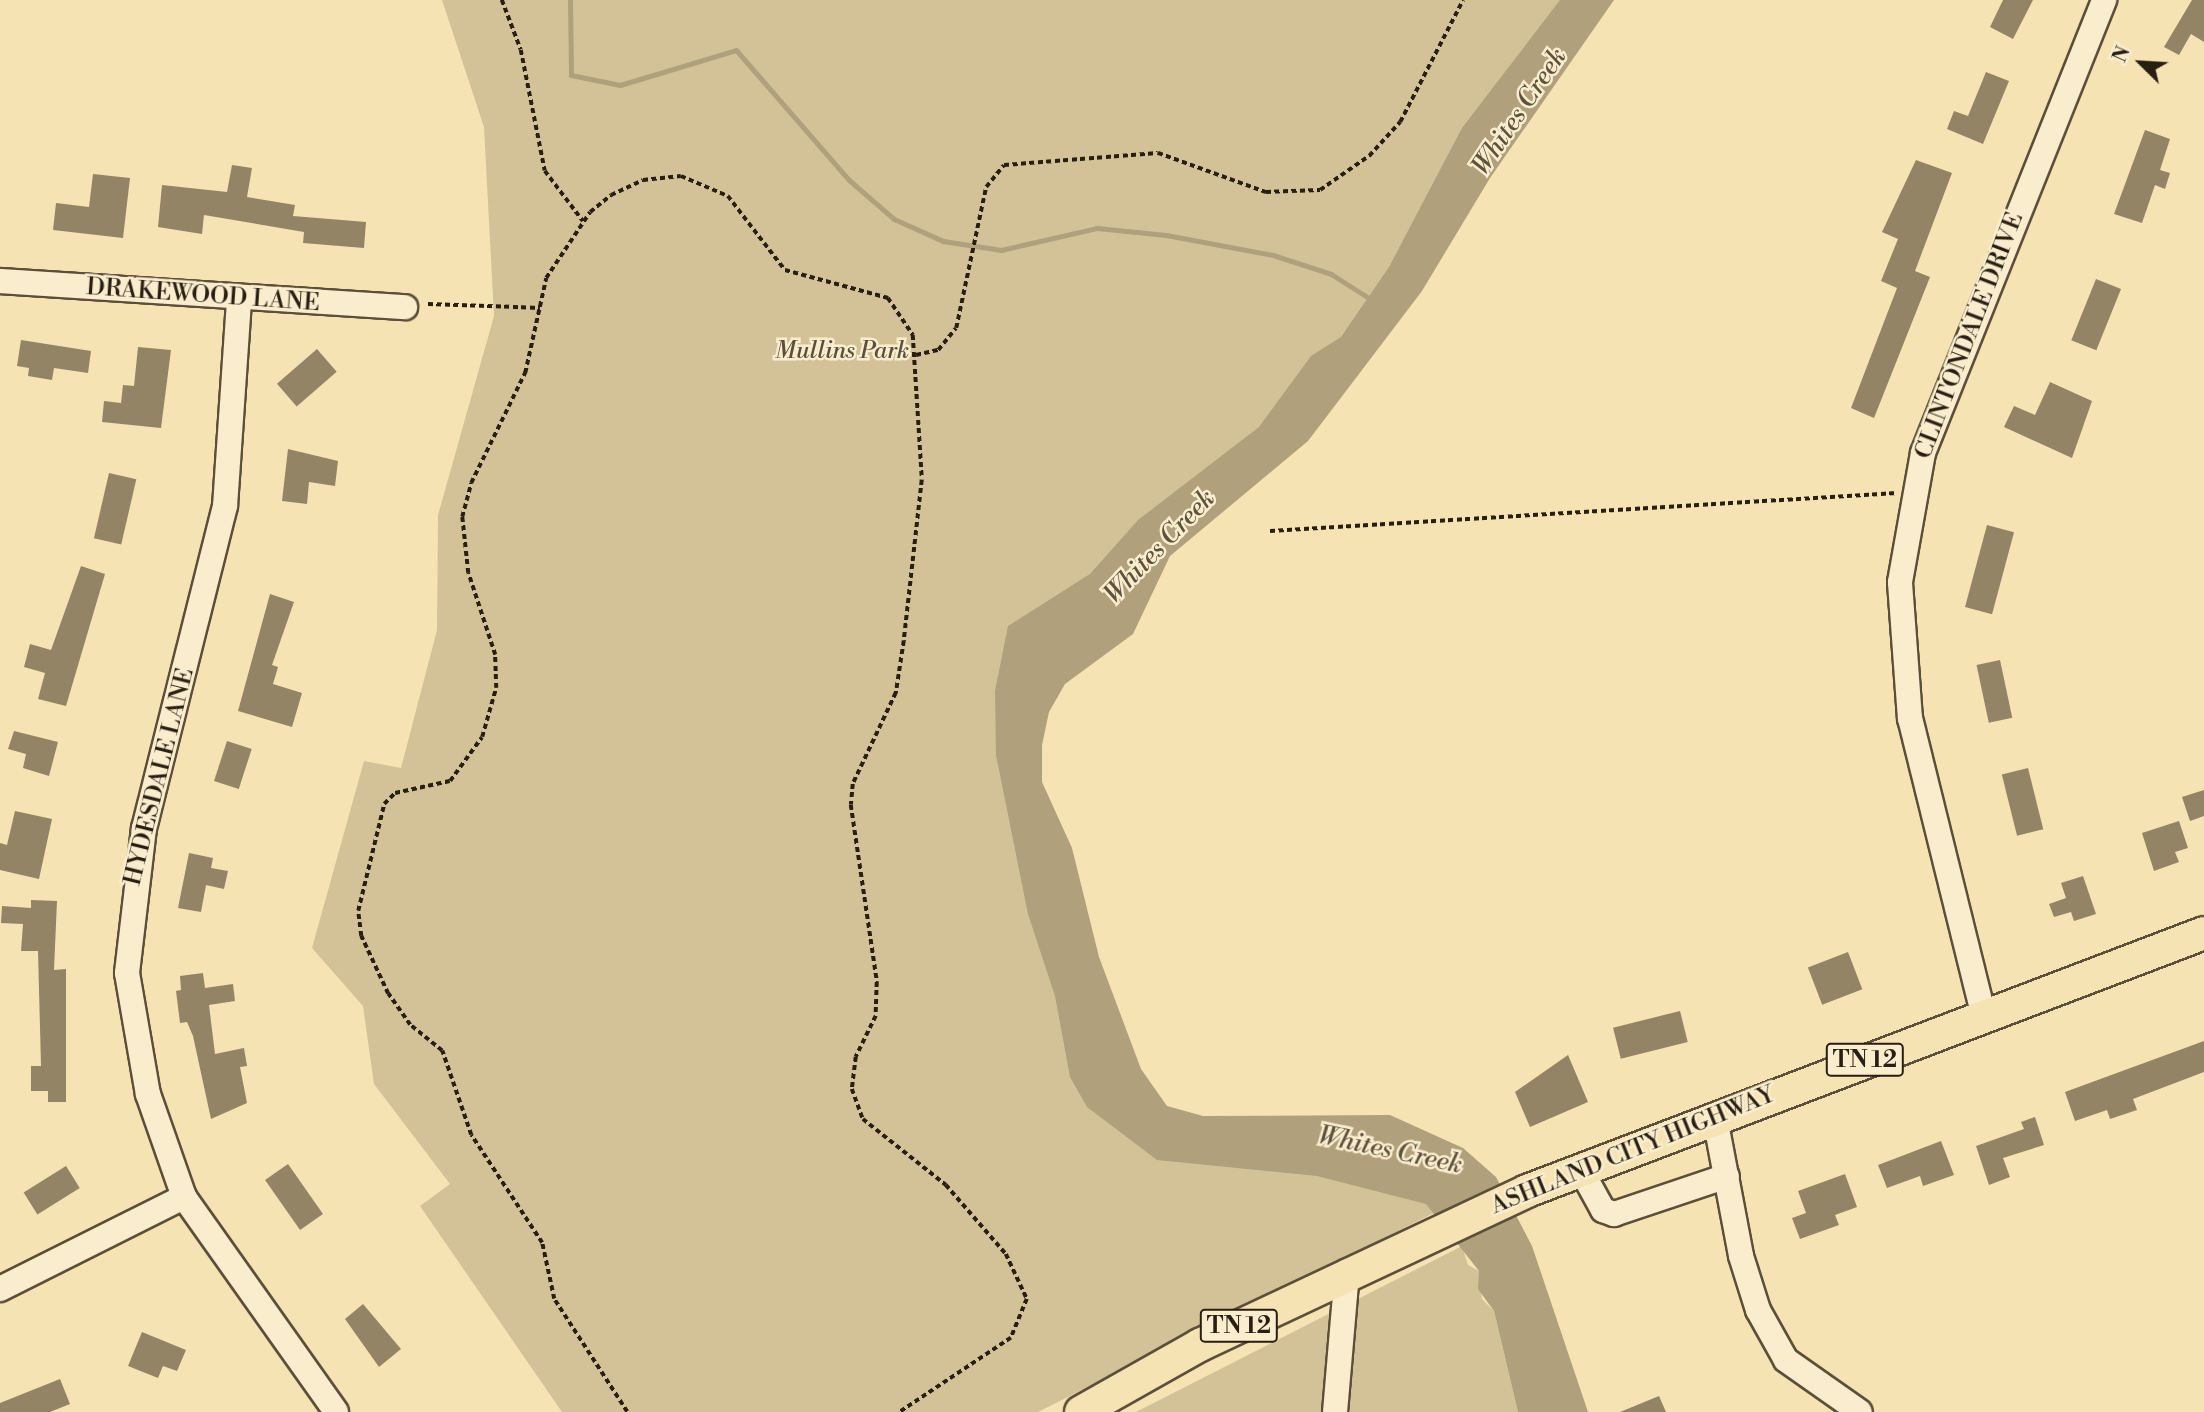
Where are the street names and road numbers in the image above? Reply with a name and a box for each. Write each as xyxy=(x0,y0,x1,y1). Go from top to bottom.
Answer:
street label: CLINTONDALE DRIVE xyxy=(1910,209,2030,463)
street label: DRAKEWOOD LANE xyxy=(85,273,321,319)
street label: HYDESDALE LANE xyxy=(119,665,201,889)
road number: TN 12 xyxy=(1825,1040,1905,1079)
street label: ASHLAND CITY HIGHWAY xyxy=(1487,1081,1779,1221)
road number: TN 12 xyxy=(1199,1306,1279,1345)

